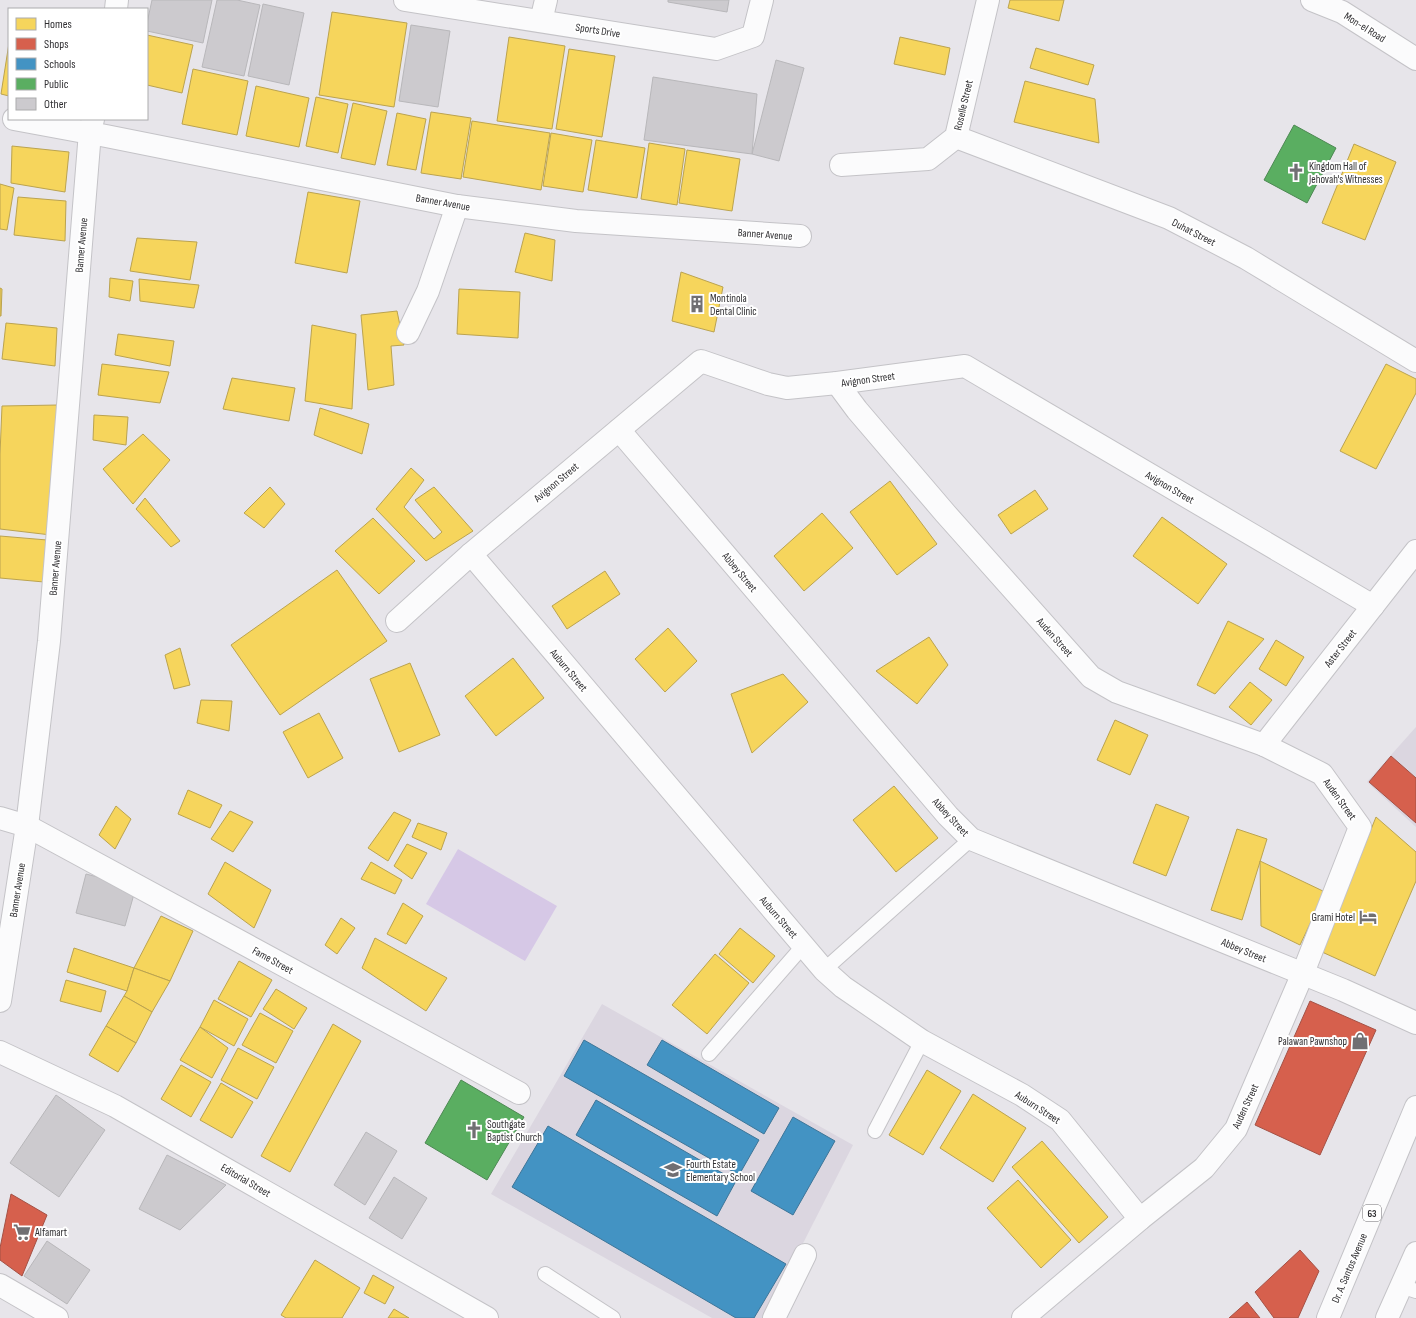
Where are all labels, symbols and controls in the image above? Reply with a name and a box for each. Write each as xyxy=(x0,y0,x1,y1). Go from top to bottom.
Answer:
legend xyxy=(8,8,148,120)
street label: Mon-el Road xyxy=(1342,10,1388,45)
text: Homes xyxy=(44,17,72,32)
street label: Sports Drive xyxy=(575,21,621,40)
text: Shops xyxy=(44,37,69,52)
text: Schools xyxy=(44,57,76,72)
text: Public xyxy=(44,77,69,92)
street label: Roselle Street xyxy=(951,78,976,132)
text: Other xyxy=(44,97,68,112)
place label: Kingdom Hall of Jehovah's Witnesses xyxy=(1308,160,1383,186)
church icon: Kingdom Hall of Jehovah's Witnesses xyxy=(1286,162,1306,182)
street label: Banner Avenue xyxy=(415,191,471,214)
street label: Duhat Street xyxy=(1170,216,1218,249)
street label: Banner Avenue xyxy=(73,217,90,273)
street label: Banner Avenue xyxy=(737,226,793,243)
place label: Montinola Dental Clinic xyxy=(710,292,757,318)
building icon: Montinola Dental Clinic xyxy=(687,294,707,314)
street label: Avignon Street xyxy=(839,369,896,390)
street label: Avignon Street xyxy=(531,460,582,505)
street label: Avignon Street xyxy=(1142,468,1197,507)
street label: Banner Avenue xyxy=(47,540,64,596)
street label: Abbey Street xyxy=(719,549,760,595)
street label: Auden Street xyxy=(1033,614,1076,660)
street label: Aster Street xyxy=(1321,626,1360,671)
street label: Auburn Street xyxy=(547,646,590,695)
street label: Auden Street xyxy=(1320,775,1359,823)
street label: Abbey Street xyxy=(929,795,972,840)
street label: Banner Avenue xyxy=(7,862,28,918)
street label: Auburn Street xyxy=(756,893,801,941)
hotel icon: Grami Hotel xyxy=(1358,907,1378,927)
place label: Grami Hotel xyxy=(1312,911,1355,924)
street label: Abbey Street xyxy=(1218,935,1269,966)
street label: Fame Street xyxy=(250,944,296,977)
shop icon: Palawan Pawnshop xyxy=(1350,1031,1370,1051)
place label: Palawan Pawnshop xyxy=(1278,1035,1347,1048)
street label: Auden Street xyxy=(1229,1081,1262,1132)
street label: Auburn Street xyxy=(1012,1087,1063,1127)
place label: Southgate Baptist Church xyxy=(487,1118,542,1144)
church icon: Southgate Baptist Church xyxy=(464,1120,484,1140)
place label: Fourth Estate Elementary School xyxy=(686,1158,755,1184)
school or university icon: Fourth Estate Elementary School xyxy=(663,1160,683,1180)
street label: Editorial Street xyxy=(219,1161,274,1200)
road number: 63 xyxy=(1363,1205,1381,1221)
supermarket icon: Alfamart xyxy=(12,1222,32,1242)
place label: Alfamart xyxy=(34,1226,68,1239)
street label: Dr. A. Santos Avenue xyxy=(1329,1231,1370,1305)

